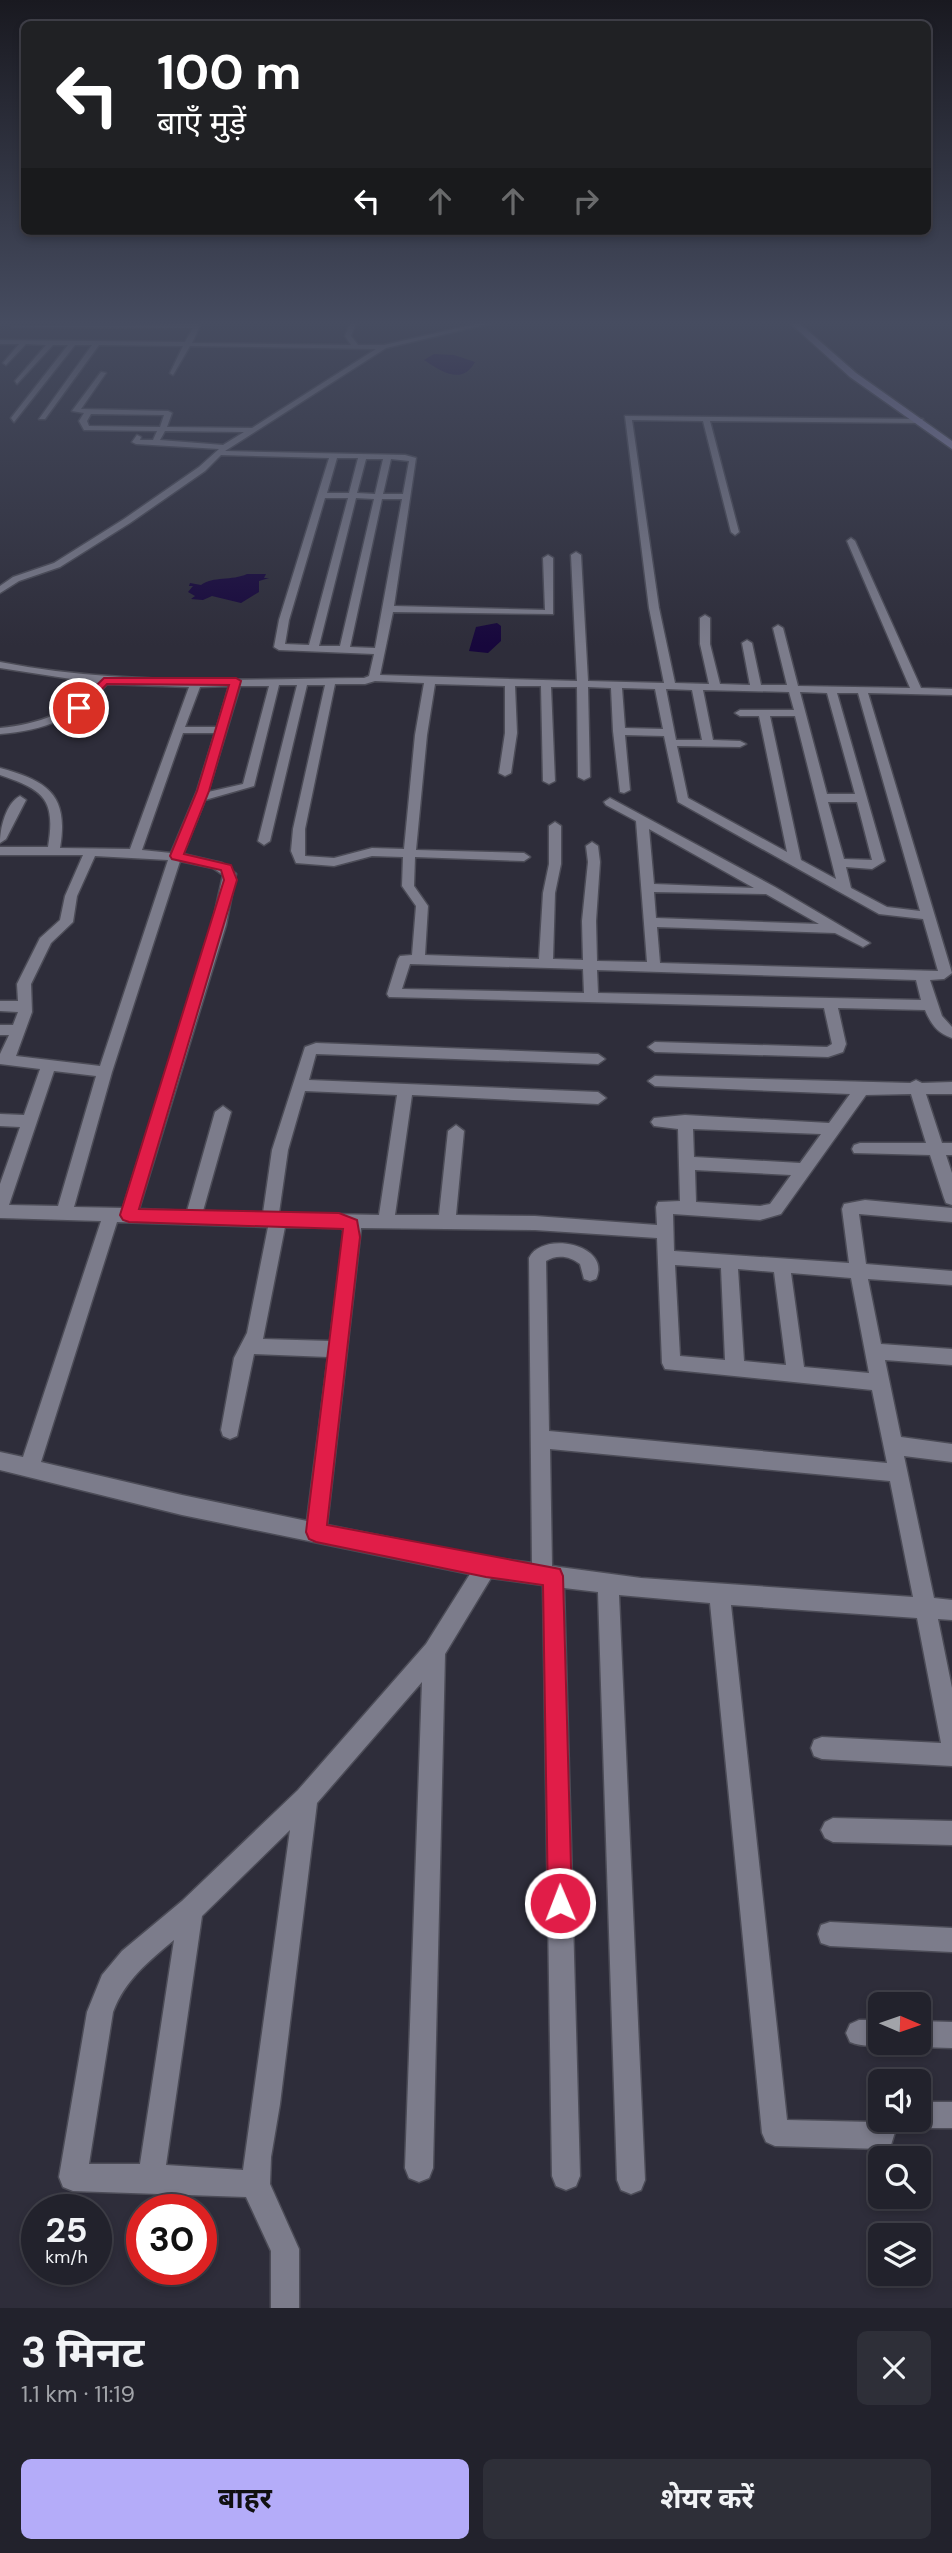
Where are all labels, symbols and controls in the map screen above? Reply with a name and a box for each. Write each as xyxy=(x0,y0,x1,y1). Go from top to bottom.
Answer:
text: 100 m xyxy=(157,40,301,104)
icon: left xyxy=(42,49,133,140)
text: बाएँ मुड़ें xyxy=(157,102,246,144)
icon: left xyxy=(348,182,386,220)
icon: ahead xyxy=(421,182,459,220)
icon: ahead xyxy=(494,182,532,220)
icon: right xyxy=(567,182,605,220)
pin xyxy=(49,678,109,738)
icon: arrive xyxy=(60,689,98,727)
position arrow xyxy=(523,1866,597,1940)
north arrow xyxy=(868,1992,931,2054)
map controls xyxy=(868,1992,931,2286)
button: sound xyxy=(868,2069,931,2132)
button: search xyxy=(868,2146,931,2209)
speed limit sign: 30 xyxy=(126,2194,217,2285)
text: 25 xyxy=(46,2207,87,2253)
button: layers xyxy=(868,2223,931,2286)
text: km/h xyxy=(45,2245,88,2269)
text: 3 मिनट xyxy=(21,2325,144,2380)
button: close xyxy=(857,2331,931,2405)
text: 1.1 km · 11:19 xyxy=(21,2379,135,2409)
button: बाहर xyxy=(21,2459,469,2539)
button: शेयर करें xyxy=(483,2459,931,2539)

